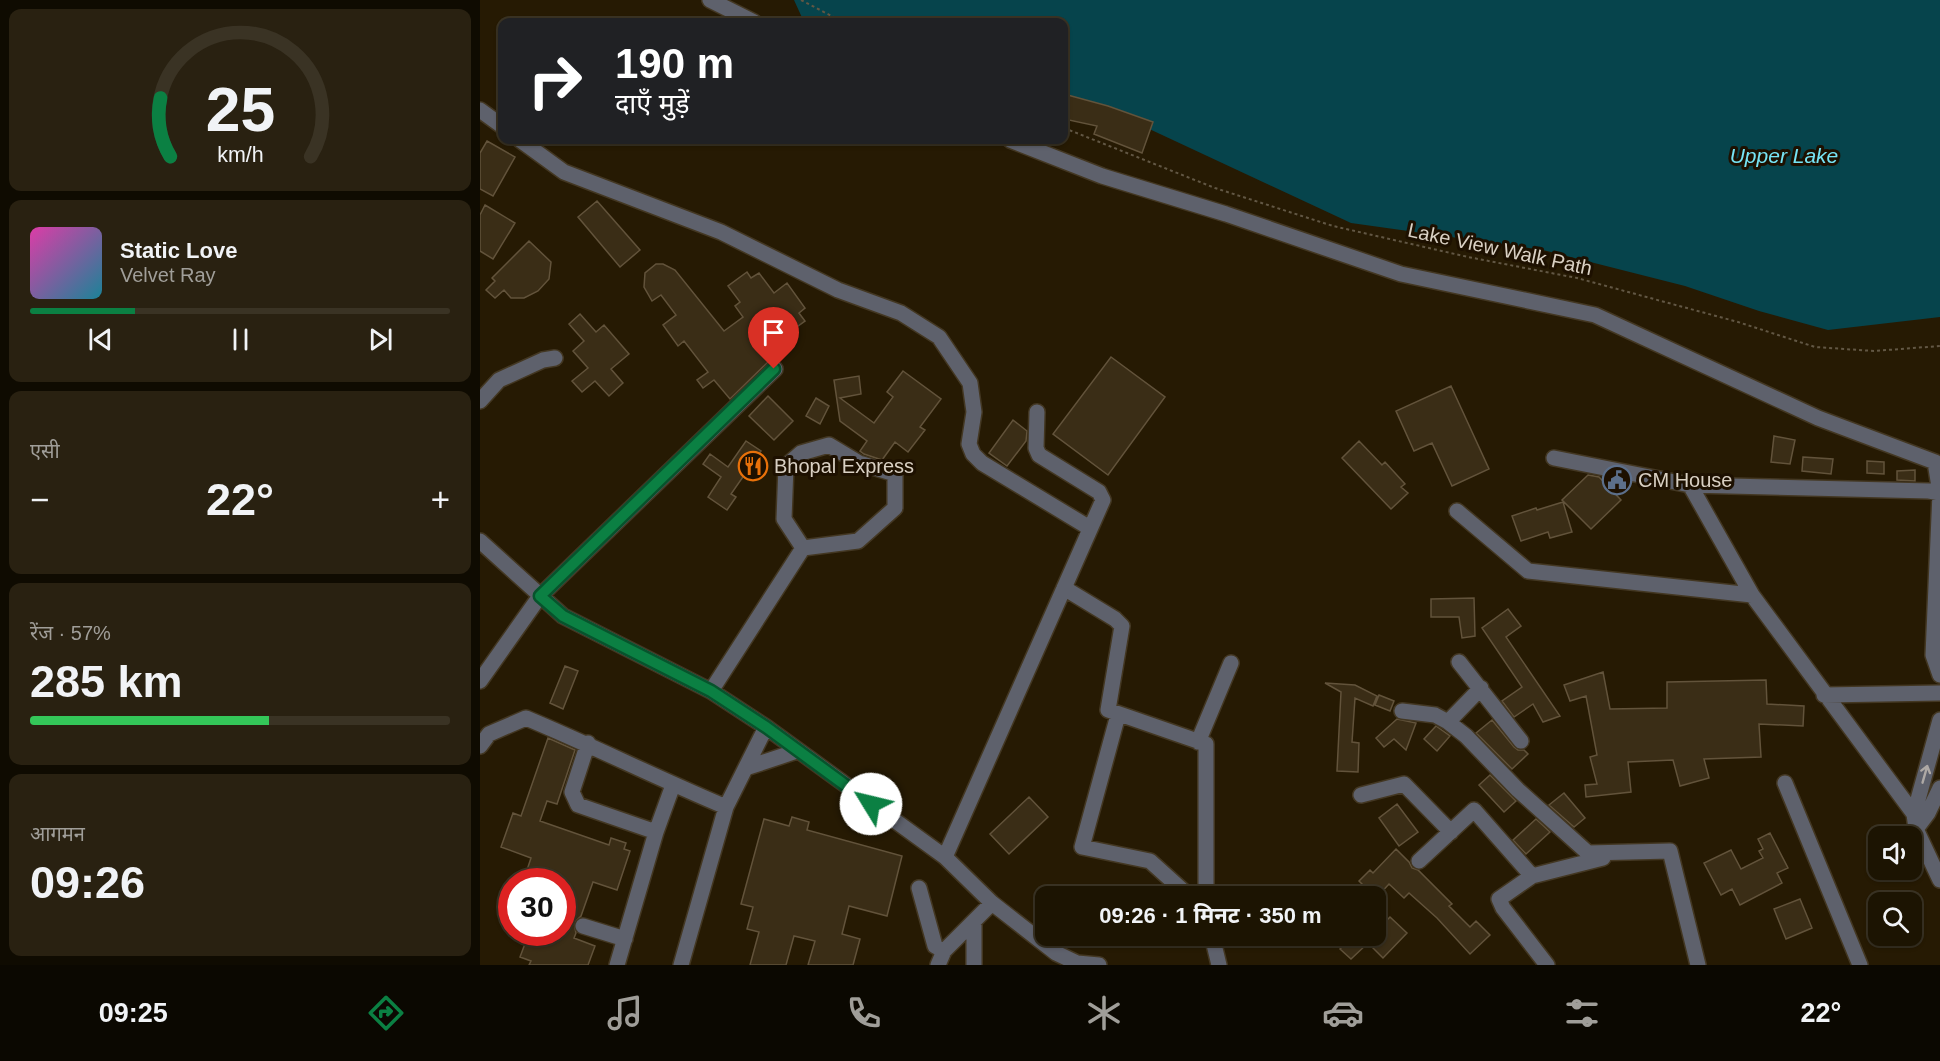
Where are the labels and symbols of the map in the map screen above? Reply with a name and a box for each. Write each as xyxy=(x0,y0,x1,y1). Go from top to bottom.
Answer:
water label: Upper Lake xyxy=(1730,144,1838,167)
street label: Lake View Walk Path xyxy=(1406,219,1594,279)
pin xyxy=(748,307,799,369)
restaurant icon: Bhopal Express xyxy=(737,450,769,482)
place label: Bhopal Express xyxy=(774,455,914,477)
public building icon: CM House xyxy=(1601,464,1633,496)
place label: CM House xyxy=(1638,469,1732,491)
one-way arrow xyxy=(1920,765,1931,784)
position arrow xyxy=(839,772,903,836)
speed limit sign: 30 xyxy=(498,868,576,946)

